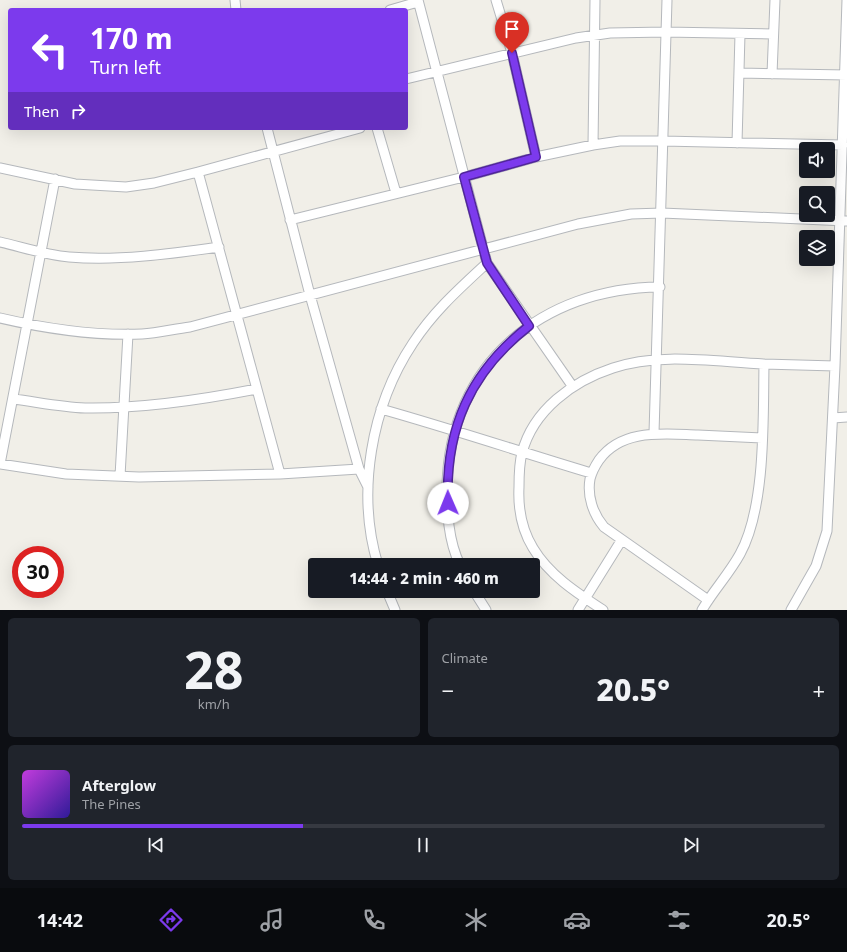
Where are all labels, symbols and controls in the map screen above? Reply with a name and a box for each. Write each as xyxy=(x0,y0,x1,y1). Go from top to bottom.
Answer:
pin xyxy=(495,12,529,53)
icon: arrive xyxy=(501,18,523,40)
text: 170 m xyxy=(90,19,173,57)
icon: left xyxy=(24,24,76,76)
text: Turn left xyxy=(90,55,161,79)
icon: right xyxy=(67,100,89,122)
text: Then xyxy=(24,101,59,121)
map controls xyxy=(799,142,835,266)
button: sound xyxy=(799,142,835,178)
button: search xyxy=(799,186,835,222)
button: layers xyxy=(799,230,835,266)
position arrow xyxy=(427,482,469,524)
speed limit sign: 30 xyxy=(12,546,64,598)
text: 14:44 · 2 min · 460 m xyxy=(349,568,499,588)
text: 28 xyxy=(184,633,244,704)
text: Climate xyxy=(442,649,488,667)
text: 20.5° xyxy=(597,669,670,710)
text: − xyxy=(442,675,454,705)
text: + xyxy=(812,675,825,705)
text: km/h xyxy=(198,695,230,713)
text: Afterglow xyxy=(82,775,156,795)
text: The Pines xyxy=(82,795,141,813)
icon: previous xyxy=(145,834,167,856)
icon: pause xyxy=(412,834,434,856)
icon: next xyxy=(680,834,702,856)
icon: directions xyxy=(157,906,185,934)
icon: music xyxy=(258,906,286,934)
icon: phone xyxy=(360,906,388,934)
icon: climate xyxy=(462,906,490,934)
icon: car xyxy=(563,906,591,934)
icon: filters xyxy=(665,906,693,934)
text: 14:42 xyxy=(37,908,83,932)
text: 20.5° xyxy=(767,908,810,932)

